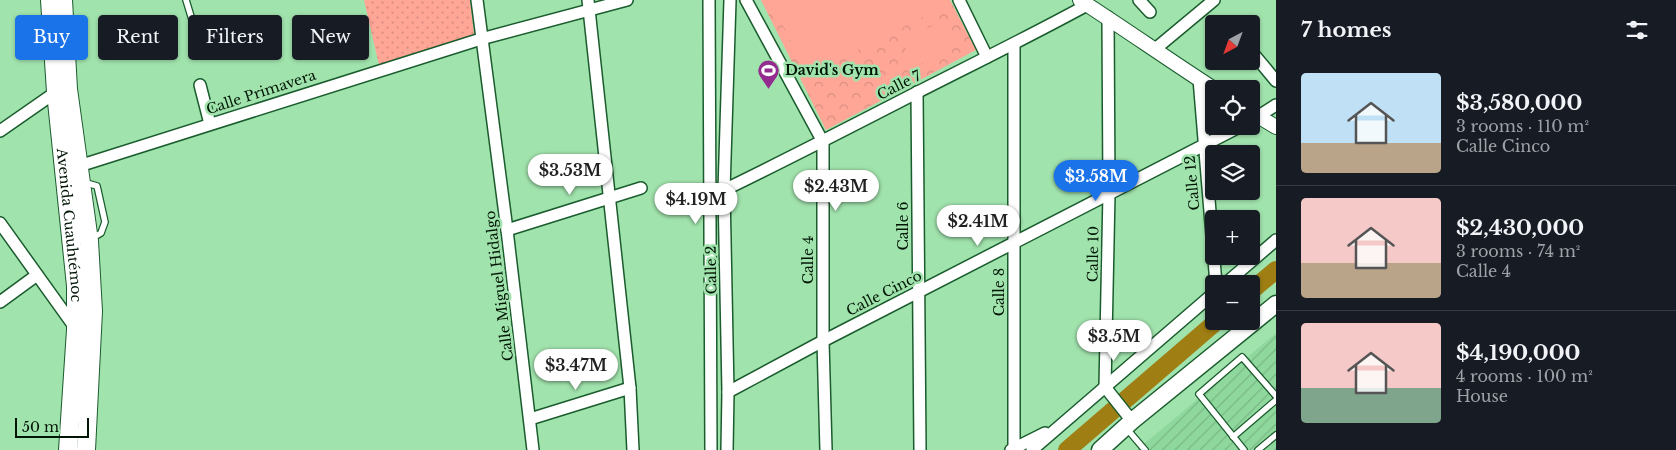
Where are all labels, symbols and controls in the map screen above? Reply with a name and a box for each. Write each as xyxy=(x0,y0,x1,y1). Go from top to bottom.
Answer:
chip: Buy xyxy=(15,15,88,60)
chip: Rent xyxy=(98,15,178,60)
chip: Filters xyxy=(188,15,282,60)
chip: New xyxy=(292,15,369,60)
north arrow xyxy=(1205,15,1260,70)
map controls xyxy=(1205,15,1260,330)
icon: filters xyxy=(1623,16,1651,44)
text: 7 homes xyxy=(1301,17,1392,43)
sports icon: David's Gym xyxy=(757,58,781,89)
place label: David's Gym xyxy=(785,61,879,79)
street label: Calle Primavera xyxy=(204,66,318,118)
street label: Calle 7 xyxy=(874,66,925,104)
button: locate xyxy=(1205,80,1260,135)
text: $3,580,000 xyxy=(1456,90,1582,116)
icon: home xyxy=(1341,93,1401,153)
text: 3 rooms · 110 m² xyxy=(1456,116,1589,136)
text: Calle Cinco xyxy=(1456,136,1550,156)
button: layers xyxy=(1205,145,1260,200)
street label: Avenida Cuauhtémoc xyxy=(53,146,85,302)
pin: $3.53M xyxy=(529,154,611,196)
street label: Calle 12 xyxy=(1181,155,1203,211)
text: $3.53M xyxy=(539,160,601,180)
pin: $3.58M xyxy=(1055,160,1137,202)
text: $3.58M xyxy=(1065,166,1127,186)
pin: $2.43M xyxy=(795,170,877,212)
text: $2.43M xyxy=(804,176,868,196)
pin: $4.19M xyxy=(655,182,737,225)
text: $4.19M xyxy=(665,189,727,209)
street label: Calle 6 xyxy=(894,201,912,251)
pin: $2.41M xyxy=(937,204,1019,247)
street label: Calle Miguel Hidalgo xyxy=(481,210,517,362)
button: + xyxy=(1205,210,1260,265)
text: $2.41M xyxy=(948,211,1008,231)
text: $2,430,000 xyxy=(1456,215,1584,241)
icon: home xyxy=(1341,218,1401,278)
street label: Calle 10 xyxy=(1084,226,1102,282)
street label: Calle 4 xyxy=(799,236,817,284)
text: 3 rooms · 74 m² xyxy=(1456,241,1580,261)
street label: Calle 2 xyxy=(702,245,720,295)
text: Calle 4 xyxy=(1456,261,1511,281)
street label: Calle Cinco xyxy=(843,266,925,320)
street label: Calle 8 xyxy=(990,268,1008,316)
button: − xyxy=(1205,275,1260,330)
pin: $3.5M xyxy=(1079,320,1149,362)
text: $3.5M xyxy=(1088,326,1140,346)
text: $4,190,000 xyxy=(1456,340,1580,366)
icon: home xyxy=(1341,343,1401,403)
pin: $3.47M xyxy=(535,348,617,391)
text: $3.47M xyxy=(545,355,607,375)
text: 4 rooms · 100 m² xyxy=(1456,366,1593,386)
text: House xyxy=(1456,386,1508,406)
scale bar xyxy=(15,415,89,438)
text: 50 m xyxy=(22,418,59,436)

